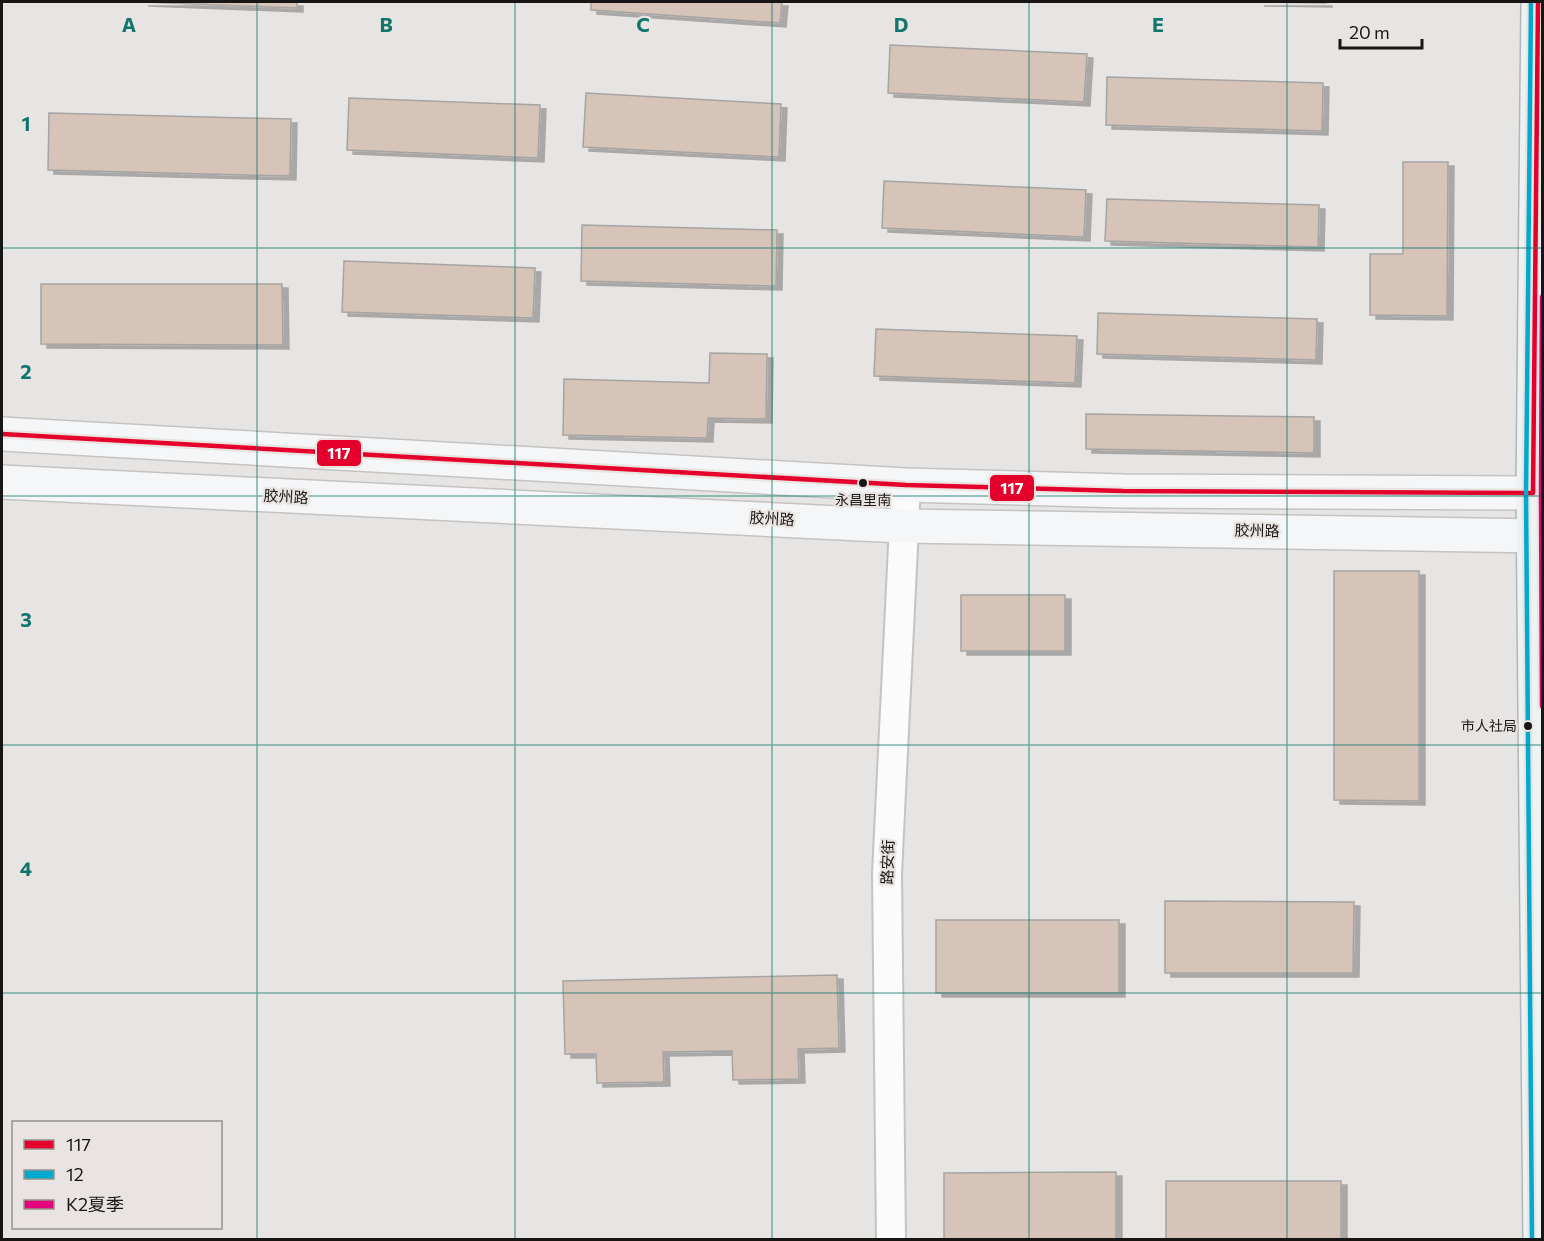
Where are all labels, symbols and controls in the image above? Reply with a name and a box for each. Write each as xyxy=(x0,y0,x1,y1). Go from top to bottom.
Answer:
text: A xyxy=(122,12,136,36)
text: B xyxy=(379,12,393,36)
text: C xyxy=(636,12,650,36)
text: D xyxy=(894,12,908,36)
text: E xyxy=(1152,12,1164,36)
scale bar xyxy=(1340,12,1422,50)
text: 20 m xyxy=(1349,21,1390,43)
text: 1 xyxy=(21,111,31,135)
text: 2 xyxy=(20,359,32,383)
line badge: 117 xyxy=(316,439,362,467)
text: 117 xyxy=(327,443,351,462)
line badge: 117 xyxy=(989,474,1035,502)
marker: 永昌里南 xyxy=(857,477,869,489)
text: 117 xyxy=(1000,478,1024,497)
street label: 胶州路 xyxy=(263,486,309,506)
place label: 永昌里南 xyxy=(835,491,891,508)
street label: 胶州路 xyxy=(749,508,795,528)
street label: 胶州路 xyxy=(1234,521,1280,539)
text: 3 xyxy=(20,607,32,631)
place label: 市人社局 xyxy=(1461,717,1517,734)
marker: 市人社局 xyxy=(1522,720,1534,732)
street label: 路安街 xyxy=(877,839,897,885)
text: 4 xyxy=(20,856,32,880)
legend xyxy=(12,1121,222,1229)
text: 117 xyxy=(66,1133,91,1155)
text: 12 xyxy=(66,1163,84,1185)
text: K2夏季 xyxy=(66,1193,124,1215)

